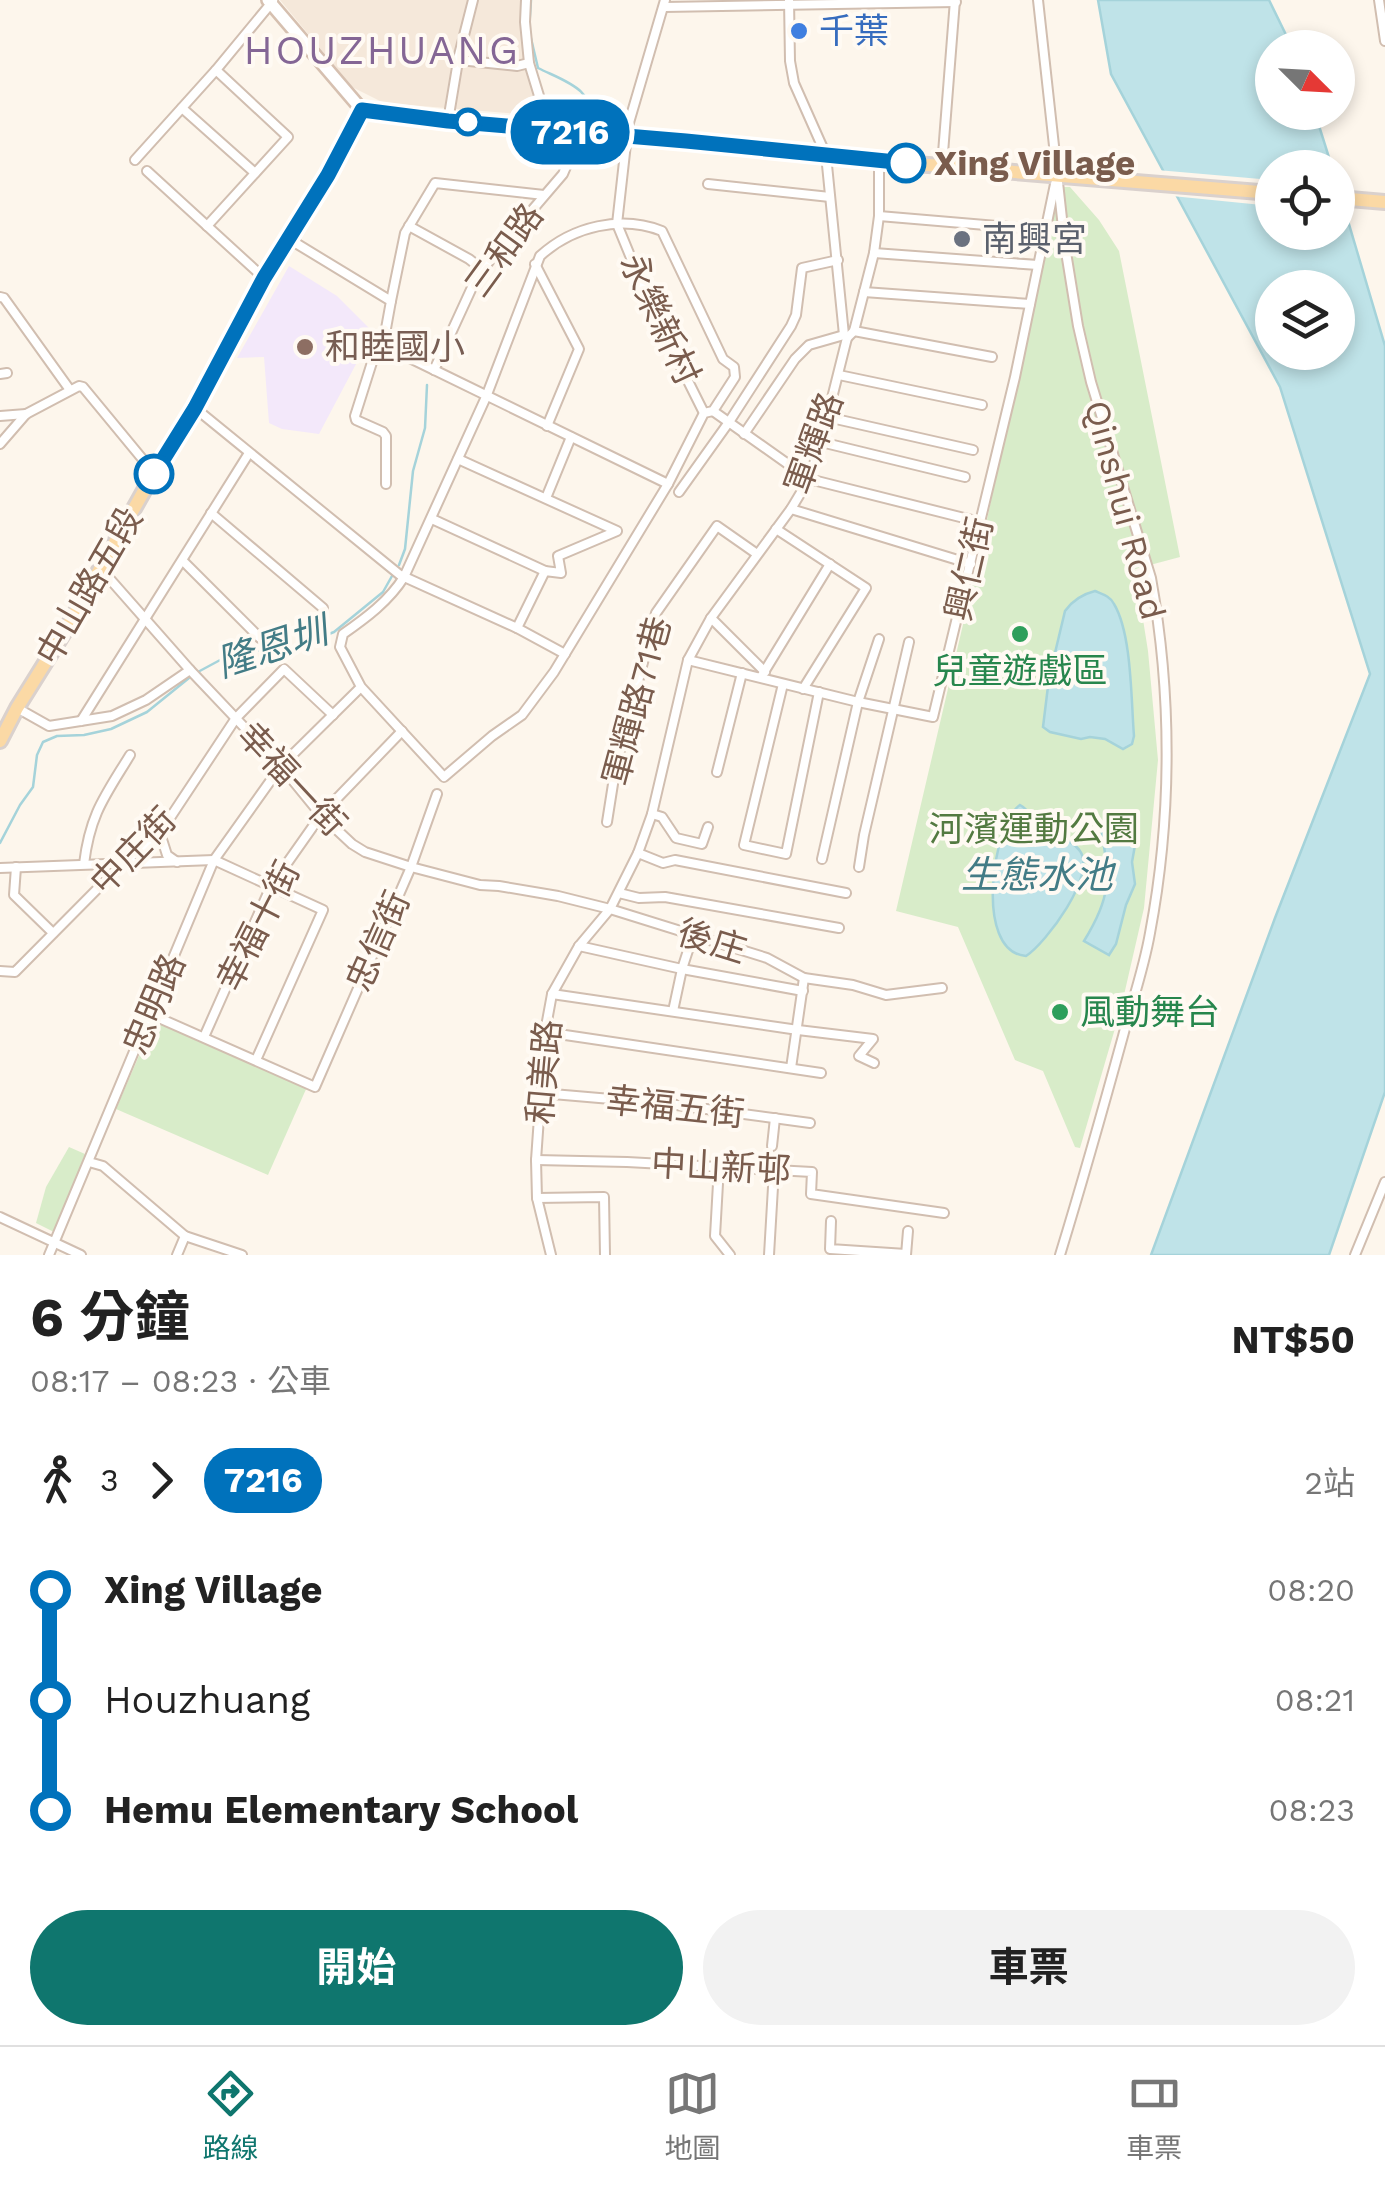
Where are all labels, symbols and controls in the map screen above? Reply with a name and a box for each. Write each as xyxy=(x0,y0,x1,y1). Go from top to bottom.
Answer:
place label: 千葉 xyxy=(819,10,889,52)
marker: 千葉 xyxy=(788,20,810,42)
district label: HOUZHUANG xyxy=(244,27,520,74)
north arrow xyxy=(1255,30,1355,130)
map controls xyxy=(1255,30,1355,370)
line badge: 7216 xyxy=(500,100,640,164)
unlabelled marker xyxy=(455,109,481,135)
text: 7216 xyxy=(531,111,609,153)
place label: Xing Village xyxy=(934,142,1135,184)
marker: Xing Village xyxy=(887,144,925,182)
button: locate xyxy=(1255,150,1355,250)
street label: 三和路 xyxy=(456,195,552,305)
place label: 南興宮 xyxy=(982,218,1087,260)
marker: 南興宮 xyxy=(951,228,973,250)
street label: 永樂新村 xyxy=(611,247,709,391)
button: layers xyxy=(1255,270,1355,370)
place label: 和睦國小 xyxy=(325,326,465,368)
marker: 和睦國小 xyxy=(294,336,316,358)
street label: 軍輝路 xyxy=(776,386,852,500)
street label: Qinshui Road xyxy=(1076,396,1174,624)
unlabelled marker xyxy=(135,455,173,493)
street label: 中山路五段 xyxy=(27,500,151,672)
street label: 興仁街 xyxy=(937,513,1001,625)
water label: 隆恩圳 xyxy=(211,607,338,686)
street label: 軍輝路71巷 xyxy=(594,612,680,790)
marker: 兒童遊戲區 xyxy=(1009,623,1031,645)
place label: 兒童遊戲區 xyxy=(932,650,1108,692)
street label: 幸福一街 xyxy=(229,713,355,845)
street label: 中庄街 xyxy=(81,799,185,903)
park label: 河濱運動公園 xyxy=(929,808,1139,850)
water label: 生態水池 xyxy=(961,853,1117,897)
street label: 幸福十街 xyxy=(208,854,308,998)
street label: 忠信街 xyxy=(337,884,419,998)
street label: 後庄 xyxy=(672,911,752,971)
street label: 忠明路 xyxy=(114,947,194,1061)
place label: 風動舞台 xyxy=(1080,991,1220,1033)
marker: 風動舞台 xyxy=(1049,1001,1071,1023)
street label: 和美路 xyxy=(519,1018,569,1126)
street label: 幸福五街 xyxy=(603,1079,747,1135)
street label: 中山新邨 xyxy=(650,1142,792,1192)
text: 6 分鐘 xyxy=(30,1285,190,1349)
text: NT$50 xyxy=(1231,1318,1355,1362)
text: 08:17 – 08:23 · 公車 xyxy=(30,1362,331,1400)
icon: walk xyxy=(30,1453,85,1508)
icon: forward xyxy=(134,1453,189,1508)
text: 7216 xyxy=(224,1459,302,1501)
text: 3 xyxy=(100,1461,119,1499)
text: 2站 xyxy=(1304,1464,1355,1502)
text: Xing Village xyxy=(104,1568,323,1612)
text: 08:20 xyxy=(1267,1571,1355,1609)
text: Houzhuang xyxy=(104,1678,310,1722)
text: 08:21 xyxy=(1275,1681,1355,1719)
text: Hemu Elementary School xyxy=(104,1788,578,1832)
text: 08:23 xyxy=(1269,1791,1355,1829)
button: 開始 xyxy=(30,1910,683,2025)
button: 車票 xyxy=(703,1910,1355,2025)
tab: 路線 xyxy=(203,2066,259,2166)
tab: 地圖 xyxy=(664,2066,720,2166)
tab: 車票 xyxy=(1126,2066,1182,2166)

